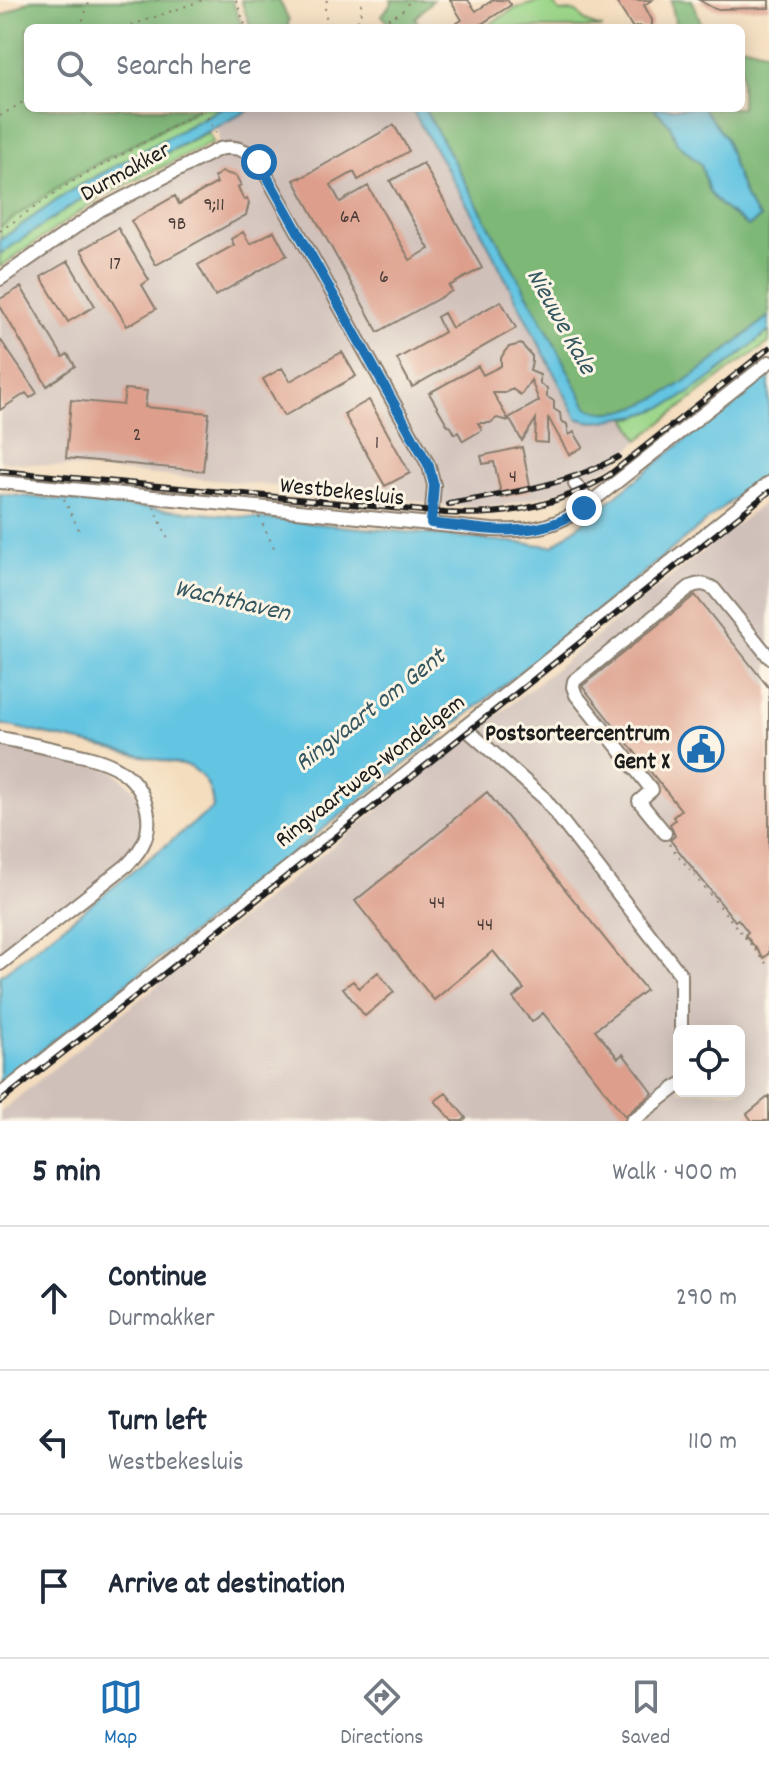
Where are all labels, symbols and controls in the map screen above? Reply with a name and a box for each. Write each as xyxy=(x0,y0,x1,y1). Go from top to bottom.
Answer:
search box xyxy=(24,24,745,112)
icon: search xyxy=(52,46,96,90)
text: Search here xyxy=(116,47,252,90)
street label: Durmakker xyxy=(75,134,177,212)
route start xyxy=(241,144,277,180)
house number: 9;11 xyxy=(203,192,225,220)
house number: 6A xyxy=(340,204,360,232)
house number: 9B xyxy=(168,211,186,239)
house number: 17 xyxy=(109,251,121,279)
water label: Nieuwe Kale xyxy=(516,262,605,383)
house number: 6 xyxy=(379,264,389,292)
house number: 2 xyxy=(133,422,141,450)
house number: 1 xyxy=(375,430,379,458)
house number: 4 xyxy=(509,464,517,492)
street label: Westbekesluis xyxy=(278,470,406,516)
route end xyxy=(566,490,602,526)
water label: Wachthaven xyxy=(171,571,294,633)
water label: Ringvaart om Gent xyxy=(288,639,456,782)
street label: Ringvaartweg-Wondelgem xyxy=(269,687,473,857)
place label: Postsorteercentrum Gent X xyxy=(485,718,671,780)
public building icon: Postsorteercentrum Gent X xyxy=(677,725,725,773)
house number: 44 xyxy=(429,890,445,918)
house number: 44 xyxy=(477,912,493,940)
map controls xyxy=(673,1025,745,1097)
button: locate xyxy=(673,1025,745,1097)
text: 5 min xyxy=(32,1149,101,1198)
text: Walk · 400 m xyxy=(612,1155,737,1192)
text: Continue xyxy=(108,1258,207,1301)
icon: ahead xyxy=(32,1276,76,1320)
text: 290 m xyxy=(676,1280,737,1317)
text: Durmakker xyxy=(108,1301,215,1338)
text: Turn left xyxy=(108,1402,207,1445)
icon: left xyxy=(32,1420,76,1464)
text: 110 m xyxy=(688,1424,737,1461)
text: Westbekesluis xyxy=(108,1445,244,1482)
icon: arrive xyxy=(32,1564,76,1608)
text: Arrive at destination xyxy=(108,1565,345,1608)
tab: Map xyxy=(99,1675,143,1754)
tab: Directions xyxy=(340,1675,424,1754)
tab: Saved xyxy=(621,1675,670,1754)

